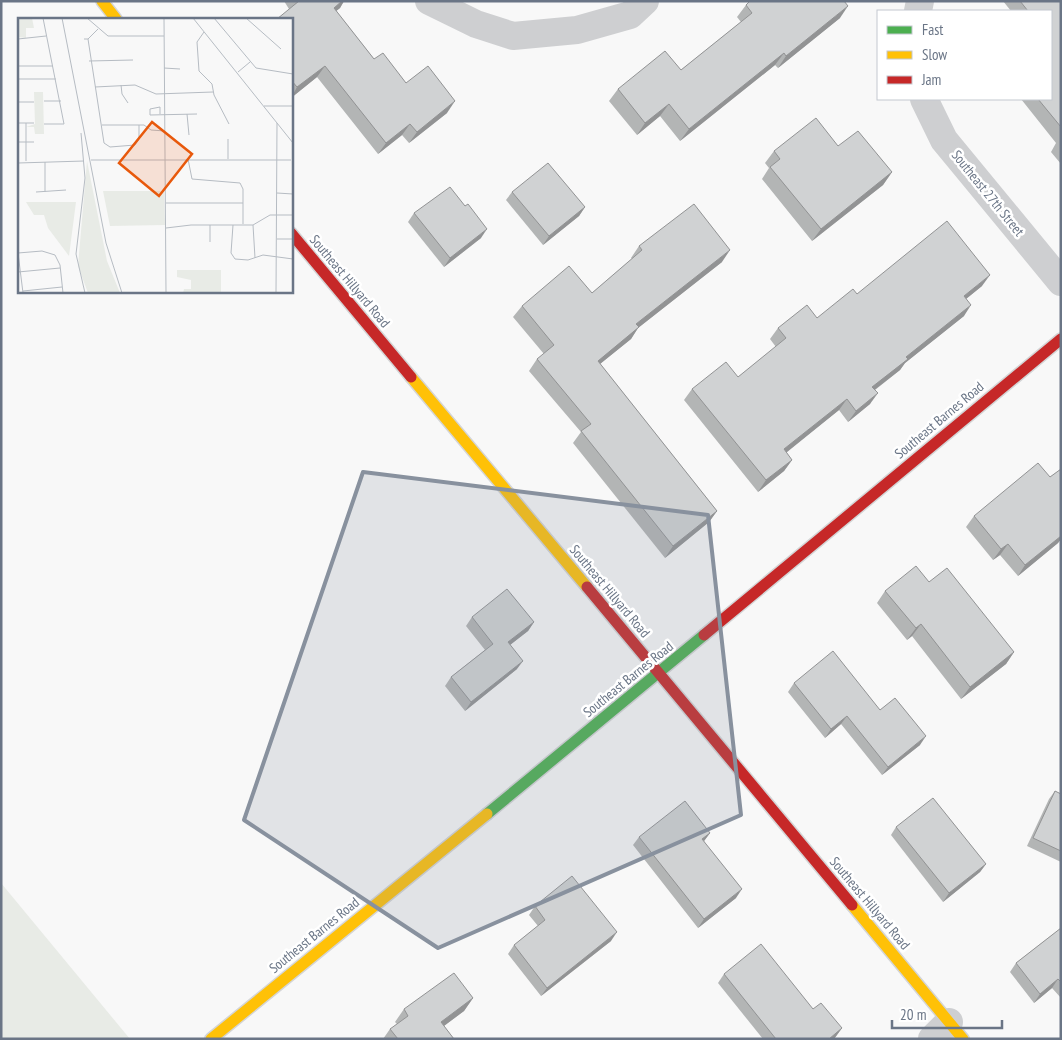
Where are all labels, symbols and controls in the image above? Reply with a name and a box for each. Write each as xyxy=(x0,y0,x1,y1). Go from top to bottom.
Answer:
legend xyxy=(877,10,1052,100)
inset map xyxy=(18,18,292,292)
text: Fast xyxy=(922,20,943,39)
text: Slow xyxy=(922,45,947,64)
text: Jam xyxy=(921,70,941,89)
street label: Southeast 27th Street xyxy=(948,146,1028,240)
street label: Southeast Hillyard Road xyxy=(306,231,394,331)
street label: Southeast Barnes Road xyxy=(891,378,987,462)
street label: Southeast Hillyard Road xyxy=(566,541,654,641)
street label: Southeast Barnes Road xyxy=(579,637,677,721)
street label: Southeast Hillyard Road xyxy=(826,853,914,953)
street label: Southeast Barnes Road xyxy=(265,893,363,977)
scale bar xyxy=(892,998,1002,1030)
text: 20 m xyxy=(900,1005,926,1024)

